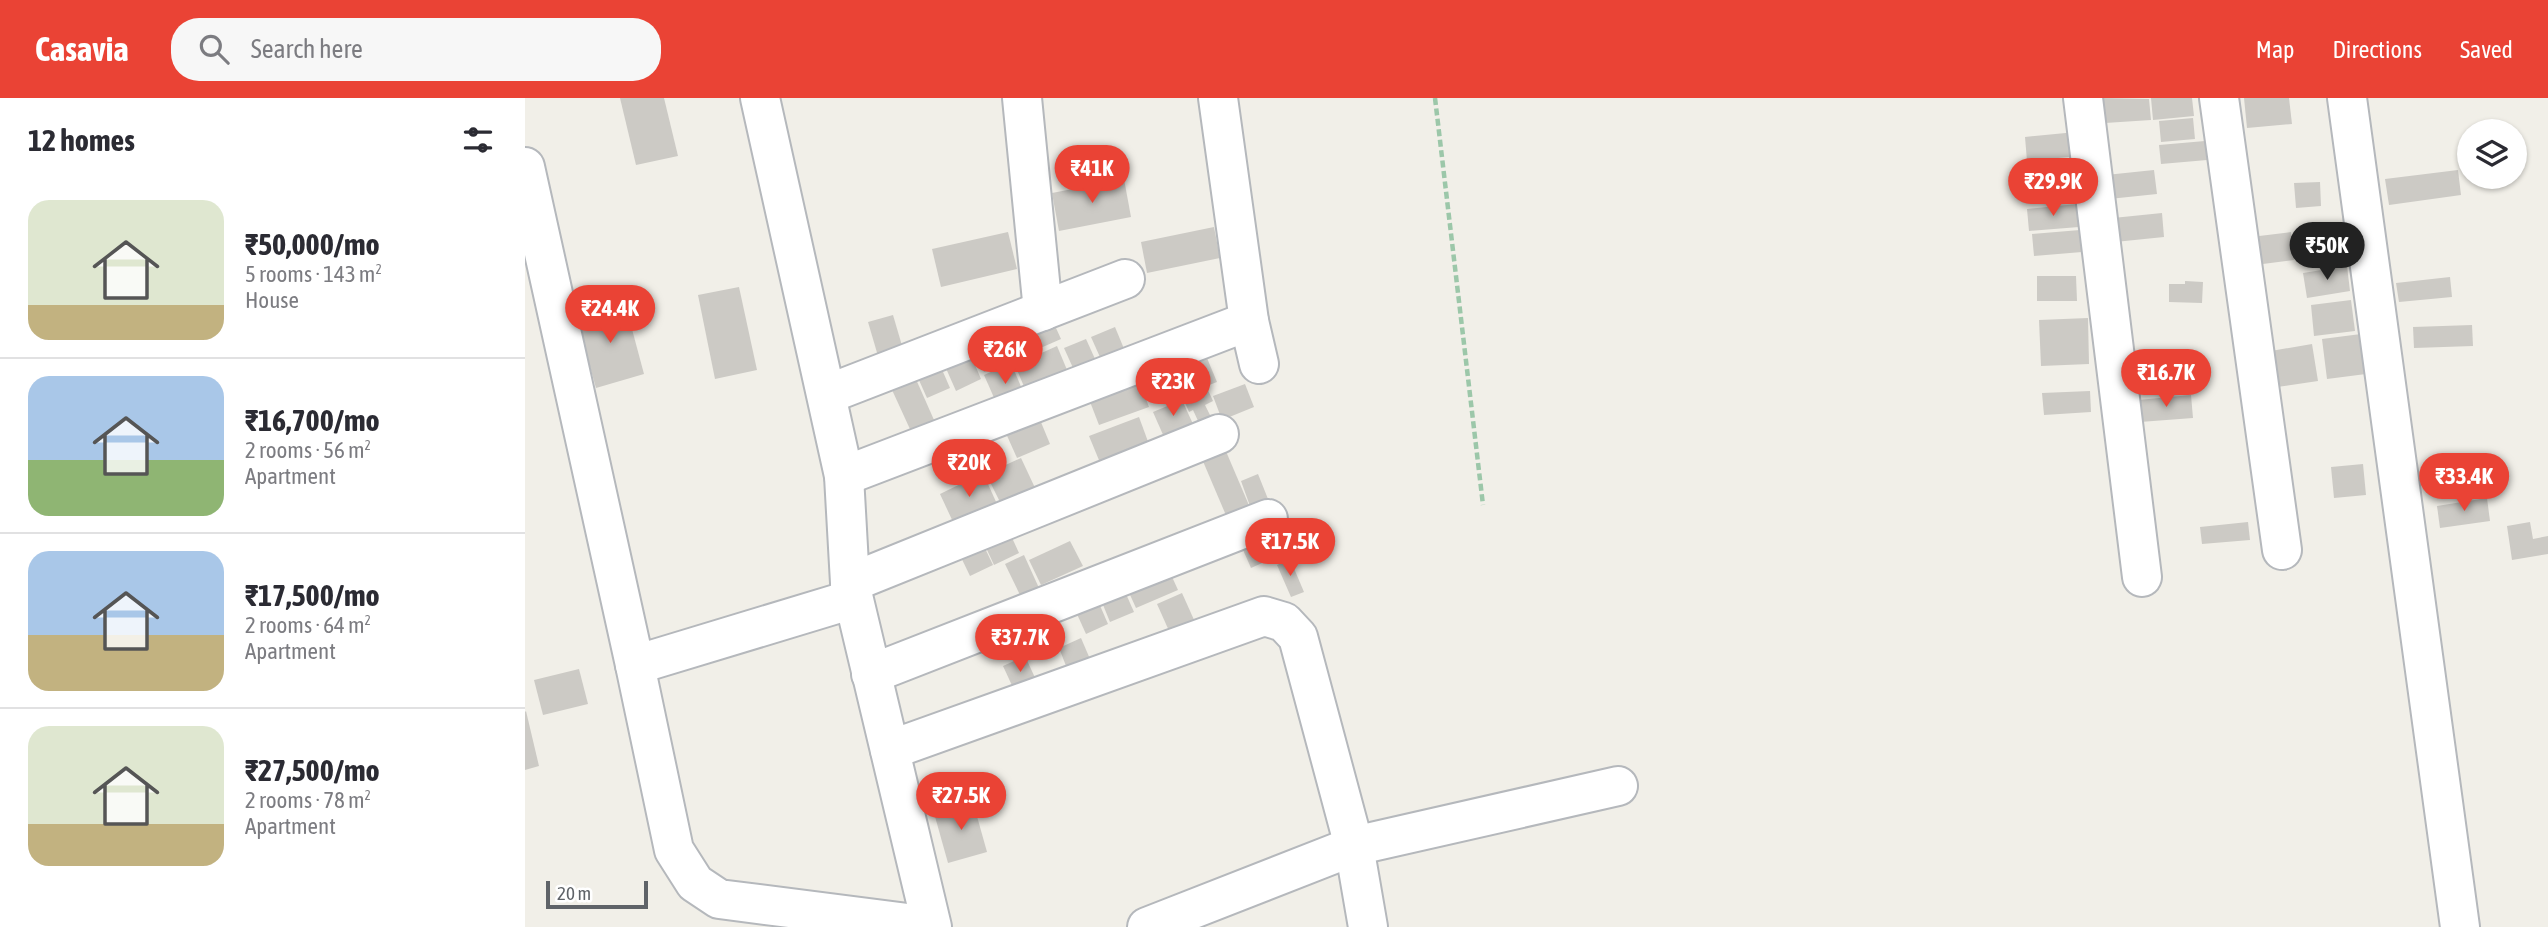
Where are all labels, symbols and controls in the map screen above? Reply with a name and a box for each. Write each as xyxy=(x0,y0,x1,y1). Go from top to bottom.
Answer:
search box xyxy=(171,18,661,81)
text: Casavia xyxy=(35,30,129,68)
icon: search xyxy=(195,30,233,68)
text: Search here xyxy=(251,34,363,64)
text: Map xyxy=(2256,36,2294,63)
text: Directions xyxy=(2332,36,2422,63)
text: Saved xyxy=(2460,36,2513,63)
map controls xyxy=(2457,119,2527,189)
button: layers xyxy=(2457,119,2527,189)
icon: filters xyxy=(459,121,497,159)
text: 12 homes xyxy=(28,123,135,157)
pin: ₹41K xyxy=(1051,146,1133,205)
text: ₹41K xyxy=(1071,155,1113,181)
pin: ₹29.9K xyxy=(1996,158,2110,218)
text: ₹29.9K xyxy=(2024,168,2082,194)
pin: ₹50K xyxy=(2286,222,2368,282)
text: ₹50,000/mo xyxy=(245,227,380,261)
icon: home xyxy=(84,228,168,312)
text: ₹50K xyxy=(2306,232,2348,258)
text: 5 rooms · 143 m² xyxy=(245,261,382,287)
pin: ₹24.4K xyxy=(553,286,667,345)
text: House xyxy=(245,287,299,313)
text: ₹24.4K xyxy=(581,295,639,321)
pin: ₹26K xyxy=(964,327,1046,386)
text: ₹26K xyxy=(984,336,1026,362)
pin: ₹16.7K xyxy=(2109,350,2223,409)
pin: ₹23K xyxy=(1132,358,1214,418)
text: ₹16.7K xyxy=(2137,359,2195,385)
text: ₹23K xyxy=(1152,368,1194,394)
text: ₹16,700/mo xyxy=(245,403,380,437)
icon: home xyxy=(84,404,168,488)
text: 2 rooms · 56 m² xyxy=(245,437,371,463)
pin: ₹20K xyxy=(928,440,1010,499)
text: ₹20K xyxy=(948,449,990,475)
pin: ₹33.4K xyxy=(2407,454,2521,513)
text: Apartment xyxy=(245,463,336,489)
text: ₹33.4K xyxy=(2435,463,2493,489)
pin: ₹17.5K xyxy=(1233,518,1347,578)
text: ₹17.5K xyxy=(1261,528,1319,554)
text: ₹17,500/mo xyxy=(245,578,380,612)
icon: home xyxy=(84,579,168,663)
text: 2 rooms · 64 m² xyxy=(245,612,371,638)
pin: ₹37.7K xyxy=(963,614,1077,674)
text: ₹37.7K xyxy=(991,624,1049,650)
text: Apartment xyxy=(245,638,336,664)
text: ₹27,500/mo xyxy=(245,753,380,787)
icon: home xyxy=(84,754,168,838)
pin: ₹27.5K xyxy=(904,772,1018,832)
text: ₹27.5K xyxy=(932,782,990,808)
text: 2 rooms · 78 m² xyxy=(245,787,371,813)
text: Apartment xyxy=(245,813,336,839)
scale bar xyxy=(546,878,647,910)
text: 20 m xyxy=(557,882,591,904)

